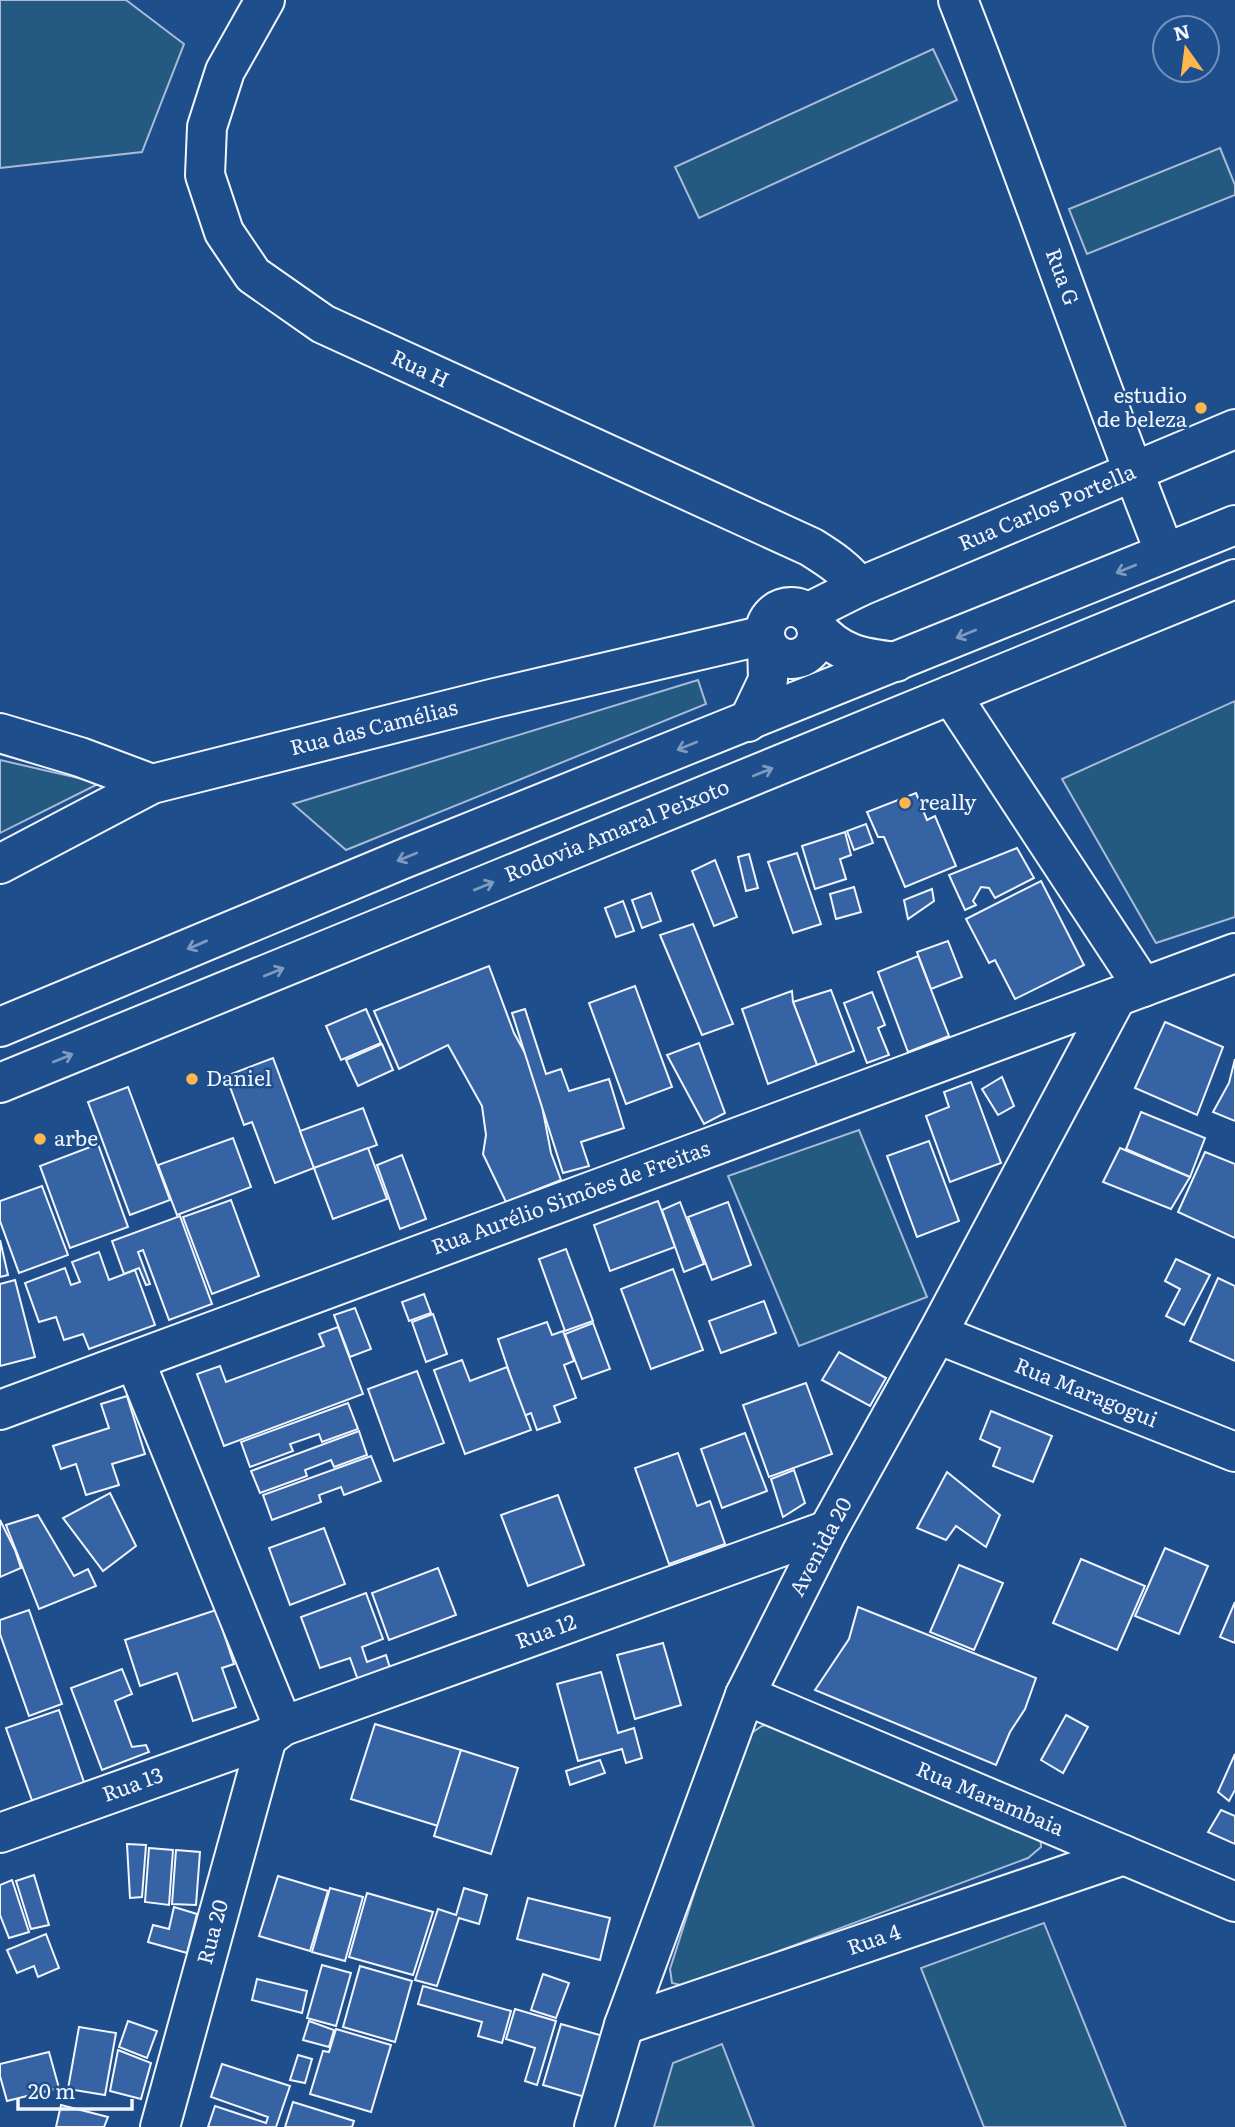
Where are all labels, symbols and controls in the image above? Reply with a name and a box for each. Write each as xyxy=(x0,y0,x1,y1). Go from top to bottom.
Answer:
north arrow xyxy=(1151,14,1221,84)
text: N xyxy=(1171,16,1193,47)
street label: Rua G xyxy=(1040,243,1089,309)
street label: Rua H xyxy=(387,340,455,394)
place label: estudio de beleza xyxy=(1097,378,1188,433)
marker: estudio de beleza xyxy=(1193,400,1209,416)
street label: Rua Carlos Portella xyxy=(953,454,1140,557)
one-way arrow xyxy=(1116,564,1138,577)
one-way arrow xyxy=(956,629,977,642)
street label: Rua das Camélias xyxy=(286,690,460,761)
one-way arrow xyxy=(676,741,698,754)
one-way arrow xyxy=(752,764,773,777)
street label: Rodovia Amaral Peixoto xyxy=(499,769,733,888)
place label: really xyxy=(919,785,977,816)
marker: really xyxy=(897,795,913,811)
one-way arrow xyxy=(397,852,418,865)
one-way arrow xyxy=(473,878,495,891)
one-way arrow xyxy=(187,939,208,952)
one-way arrow xyxy=(262,964,284,977)
one-way arrow xyxy=(52,1050,74,1063)
place label: Daniel xyxy=(206,1061,272,1092)
marker: Daniel xyxy=(184,1071,200,1087)
place label: arbe xyxy=(54,1121,98,1152)
marker: arbe xyxy=(32,1131,48,1147)
street label: Rua Aurélio Simões de Freitas xyxy=(427,1131,714,1261)
street label: Rua Maragogui xyxy=(1011,1348,1163,1433)
street label: Avenida 20 xyxy=(780,1491,858,1601)
street label: Rua 12 xyxy=(511,1604,580,1655)
street label: Rua Marambaia xyxy=(912,1752,1070,1842)
street label: Rua 13 xyxy=(97,1757,167,1808)
street label: Rua 20 xyxy=(187,1896,234,1967)
street label: Rua 4 xyxy=(842,1914,904,1961)
scale bar xyxy=(18,2068,131,2112)
text: 20 m xyxy=(28,2074,75,2105)

